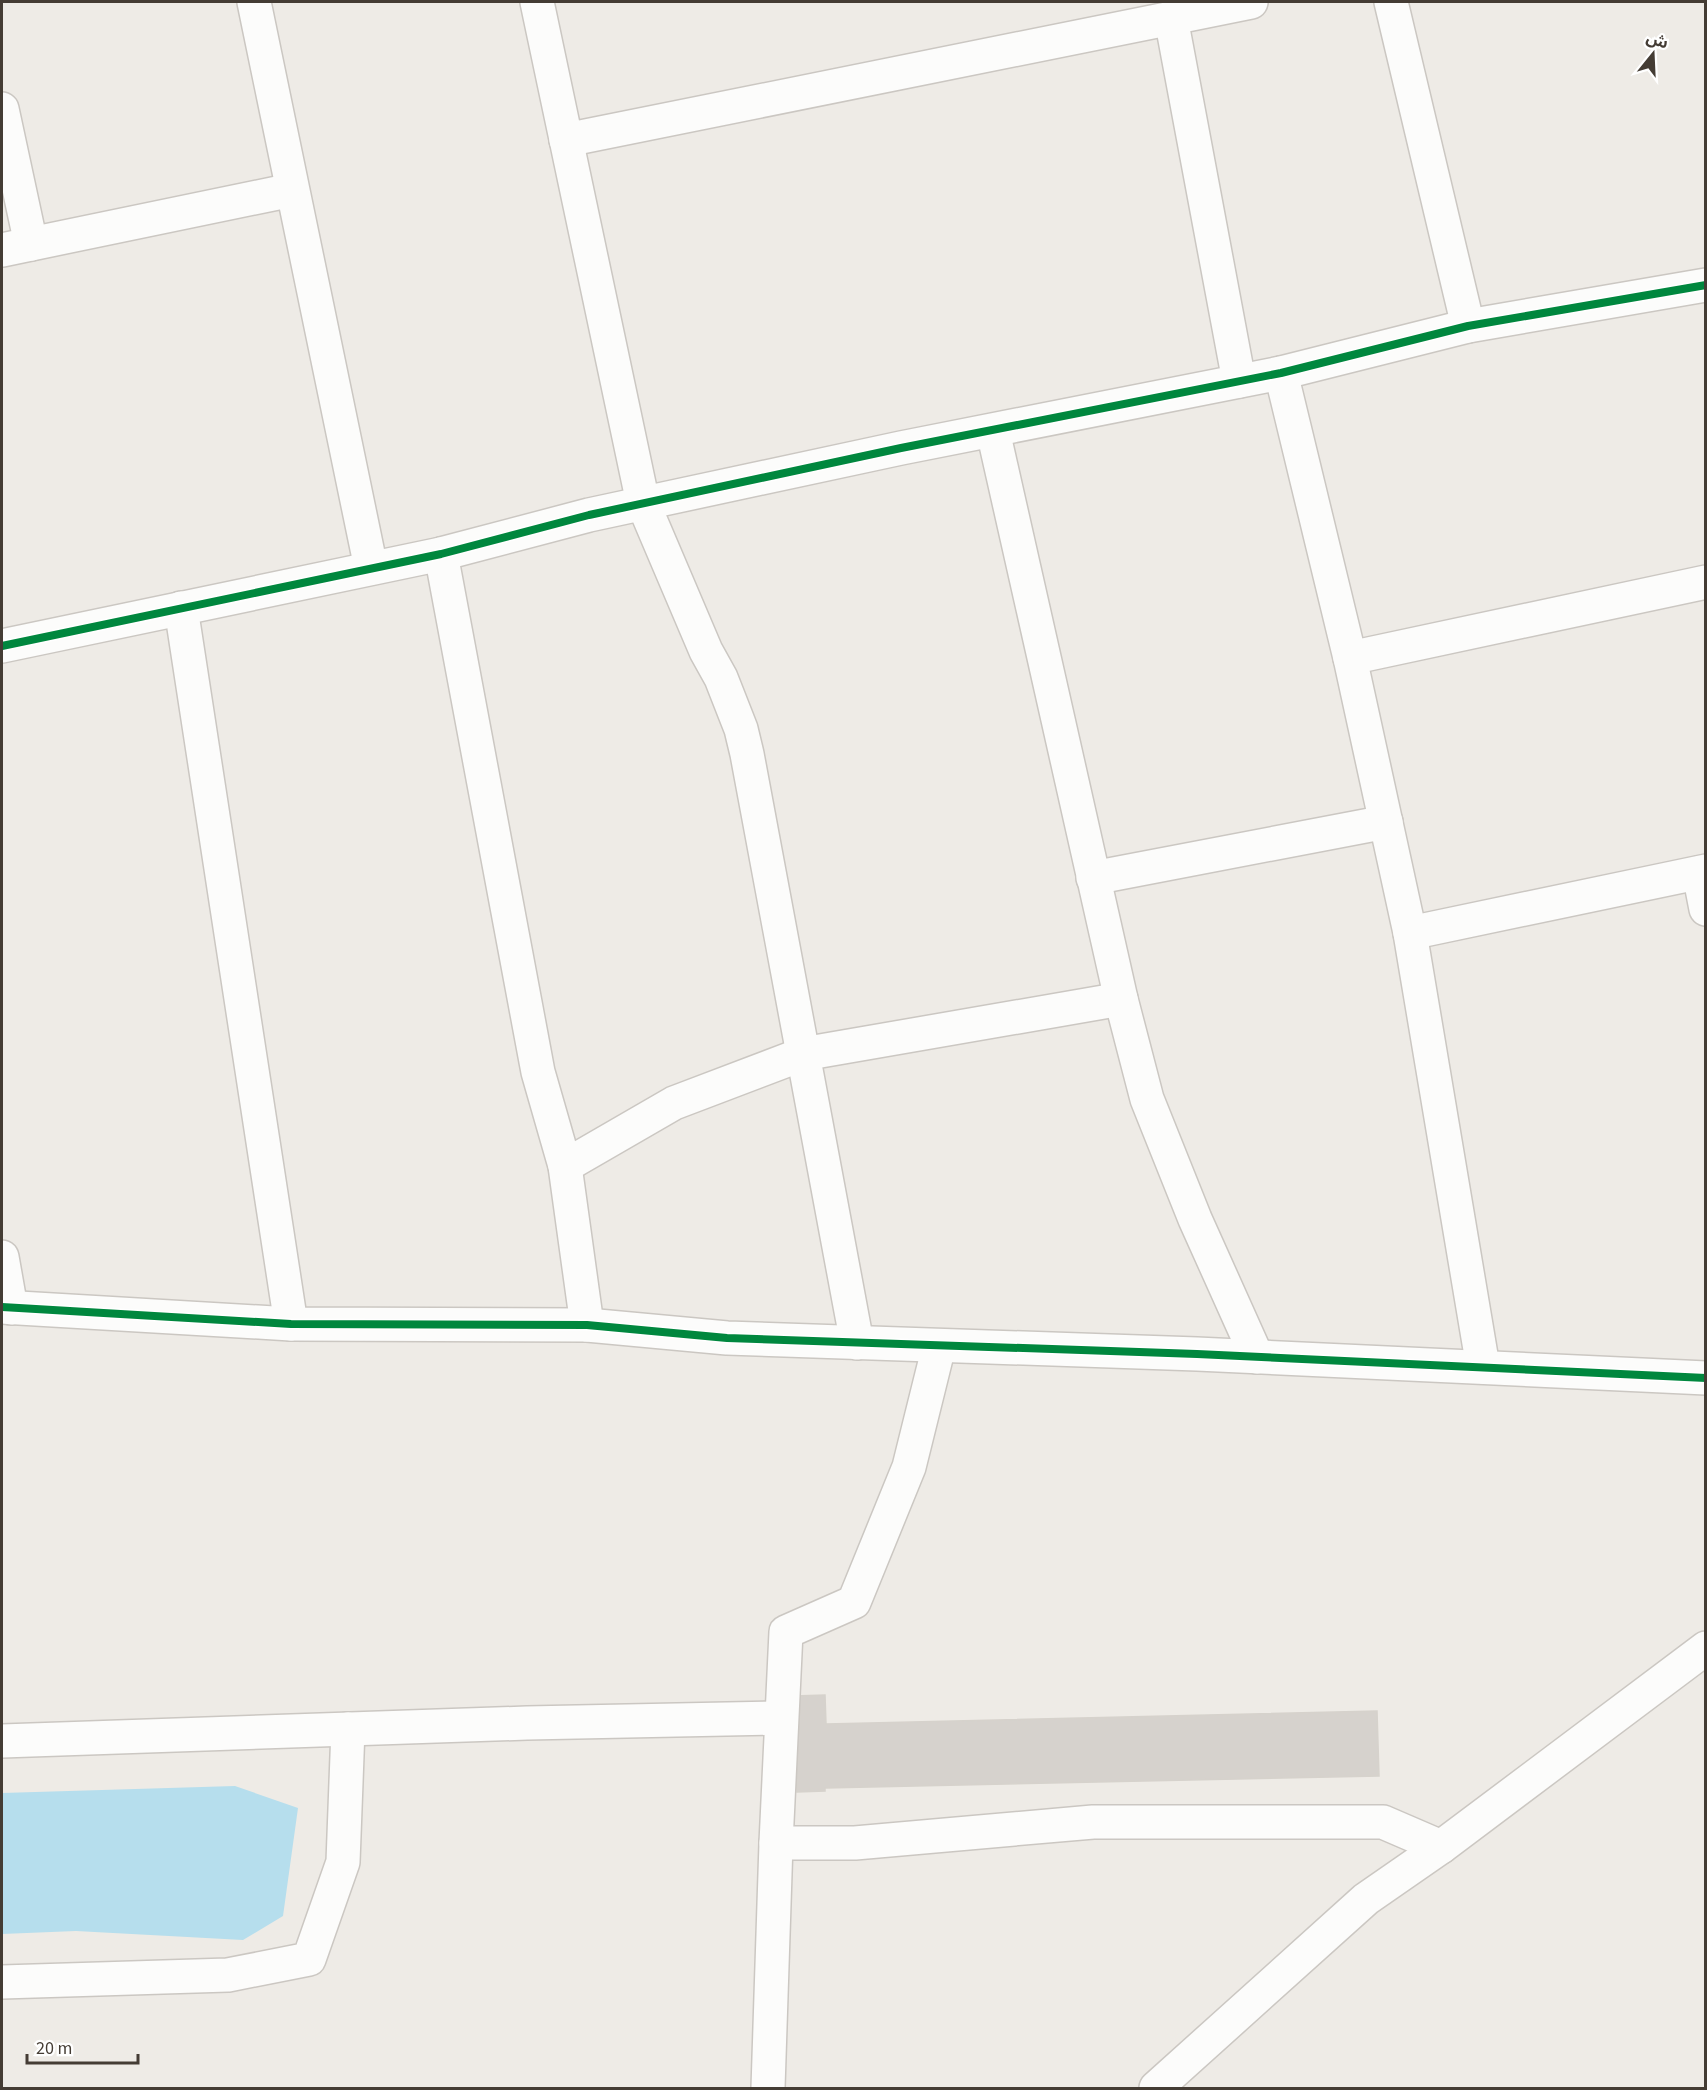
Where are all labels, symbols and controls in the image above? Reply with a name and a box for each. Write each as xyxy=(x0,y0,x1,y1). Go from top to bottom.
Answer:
north arrow xyxy=(1623,24,1683,84)
text: ش xyxy=(1644,27,1671,55)
scale bar xyxy=(27,2027,138,2065)
text: 20 m xyxy=(36,2036,72,2061)

